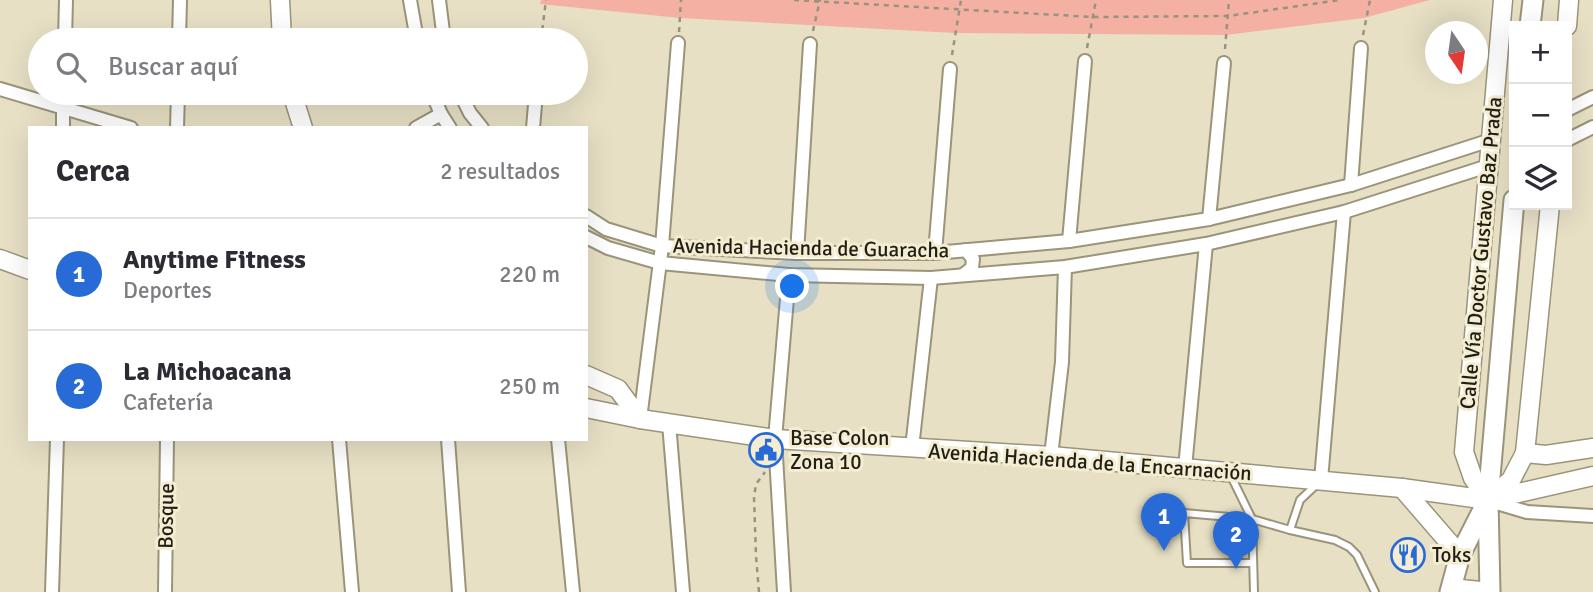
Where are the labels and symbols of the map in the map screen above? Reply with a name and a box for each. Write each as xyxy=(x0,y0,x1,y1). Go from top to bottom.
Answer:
north arrow xyxy=(1425,21,1488,84)
street label: Calle Vía Doctor Gustavo Baz Prada xyxy=(1454,96,1508,410)
street label: Avenida Hacienda de Guaracha xyxy=(672,233,950,263)
your location xyxy=(775,269,809,303)
place label: Base Colon Zona 10 xyxy=(790,425,889,475)
public building icon: Base Colon Zona 10 xyxy=(747,431,785,469)
street label: Avenida Hacienda de la Encarnación xyxy=(927,438,1253,486)
street label: Bosque xyxy=(152,483,180,549)
pin: 1 xyxy=(1141,493,1187,551)
pin: 2 xyxy=(1213,511,1259,569)
restaurant icon: Toks xyxy=(1389,536,1427,574)
place label: Toks xyxy=(1432,542,1471,568)

